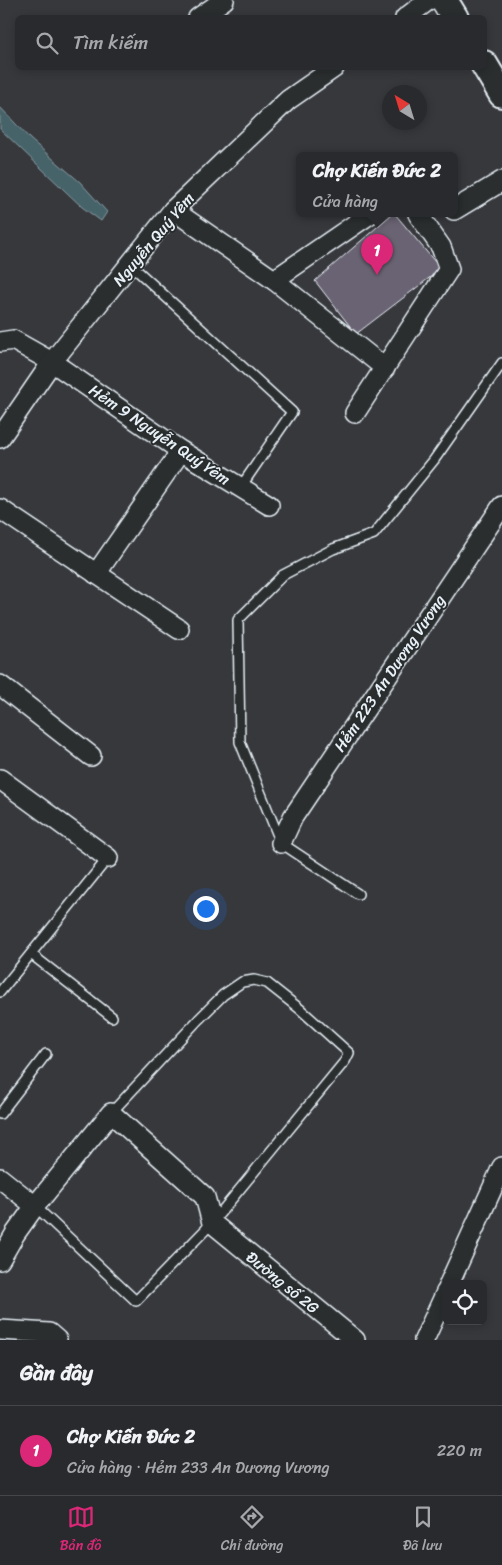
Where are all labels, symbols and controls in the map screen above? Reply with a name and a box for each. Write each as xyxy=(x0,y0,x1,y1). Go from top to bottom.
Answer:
search box xyxy=(15,15,487,70)
text: Tìm kiếm xyxy=(73,26,148,59)
icon: search xyxy=(33,29,61,57)
north arrow xyxy=(382,85,427,130)
popup xyxy=(296,152,458,217)
text: Chợ Kiến Đức 2 xyxy=(313,154,441,187)
street label: Nguyễn Quý Yêm xyxy=(105,186,202,293)
text: Cửa hàng xyxy=(313,187,378,216)
pin: 1 xyxy=(361,234,393,275)
street label: Hẻm 9 Nguyễn Quý Yêm xyxy=(83,376,237,493)
street label: Hẻm 223 An Dương Vương xyxy=(326,588,453,758)
your location xyxy=(193,896,219,922)
street label: Đường số 2G xyxy=(239,1243,326,1321)
map controls xyxy=(442,1280,487,1325)
button: locate xyxy=(442,1280,487,1325)
text: Gần đây xyxy=(20,1354,93,1392)
text: Chợ Kiến Đức 2 xyxy=(67,1420,195,1453)
text: 1 xyxy=(33,1436,39,1465)
text: 220 m xyxy=(437,1436,482,1465)
text: Cửa hàng · Hẻm 233 An Dương Vương xyxy=(67,1453,330,1482)
tab: Bản đồ xyxy=(60,1503,101,1558)
tab: Chỉ đường xyxy=(221,1503,283,1558)
tab: Đã lưu xyxy=(403,1503,442,1558)

